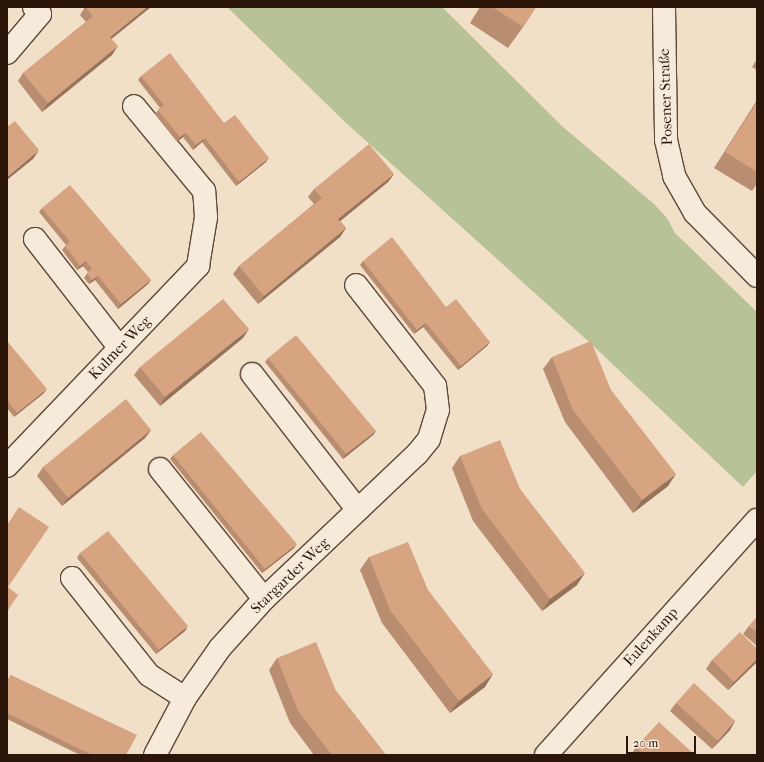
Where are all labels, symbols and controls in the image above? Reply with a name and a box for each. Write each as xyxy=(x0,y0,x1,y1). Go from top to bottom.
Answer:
street label: Posener Straße xyxy=(655,48,677,146)
street label: Kulmer Weg xyxy=(85,312,155,384)
street label: Stargarder Weg xyxy=(247,534,333,618)
street label: Eulenkamp xyxy=(620,604,682,670)
scale bar xyxy=(628,728,698,754)
text: 20 m xyxy=(633,736,658,750)

